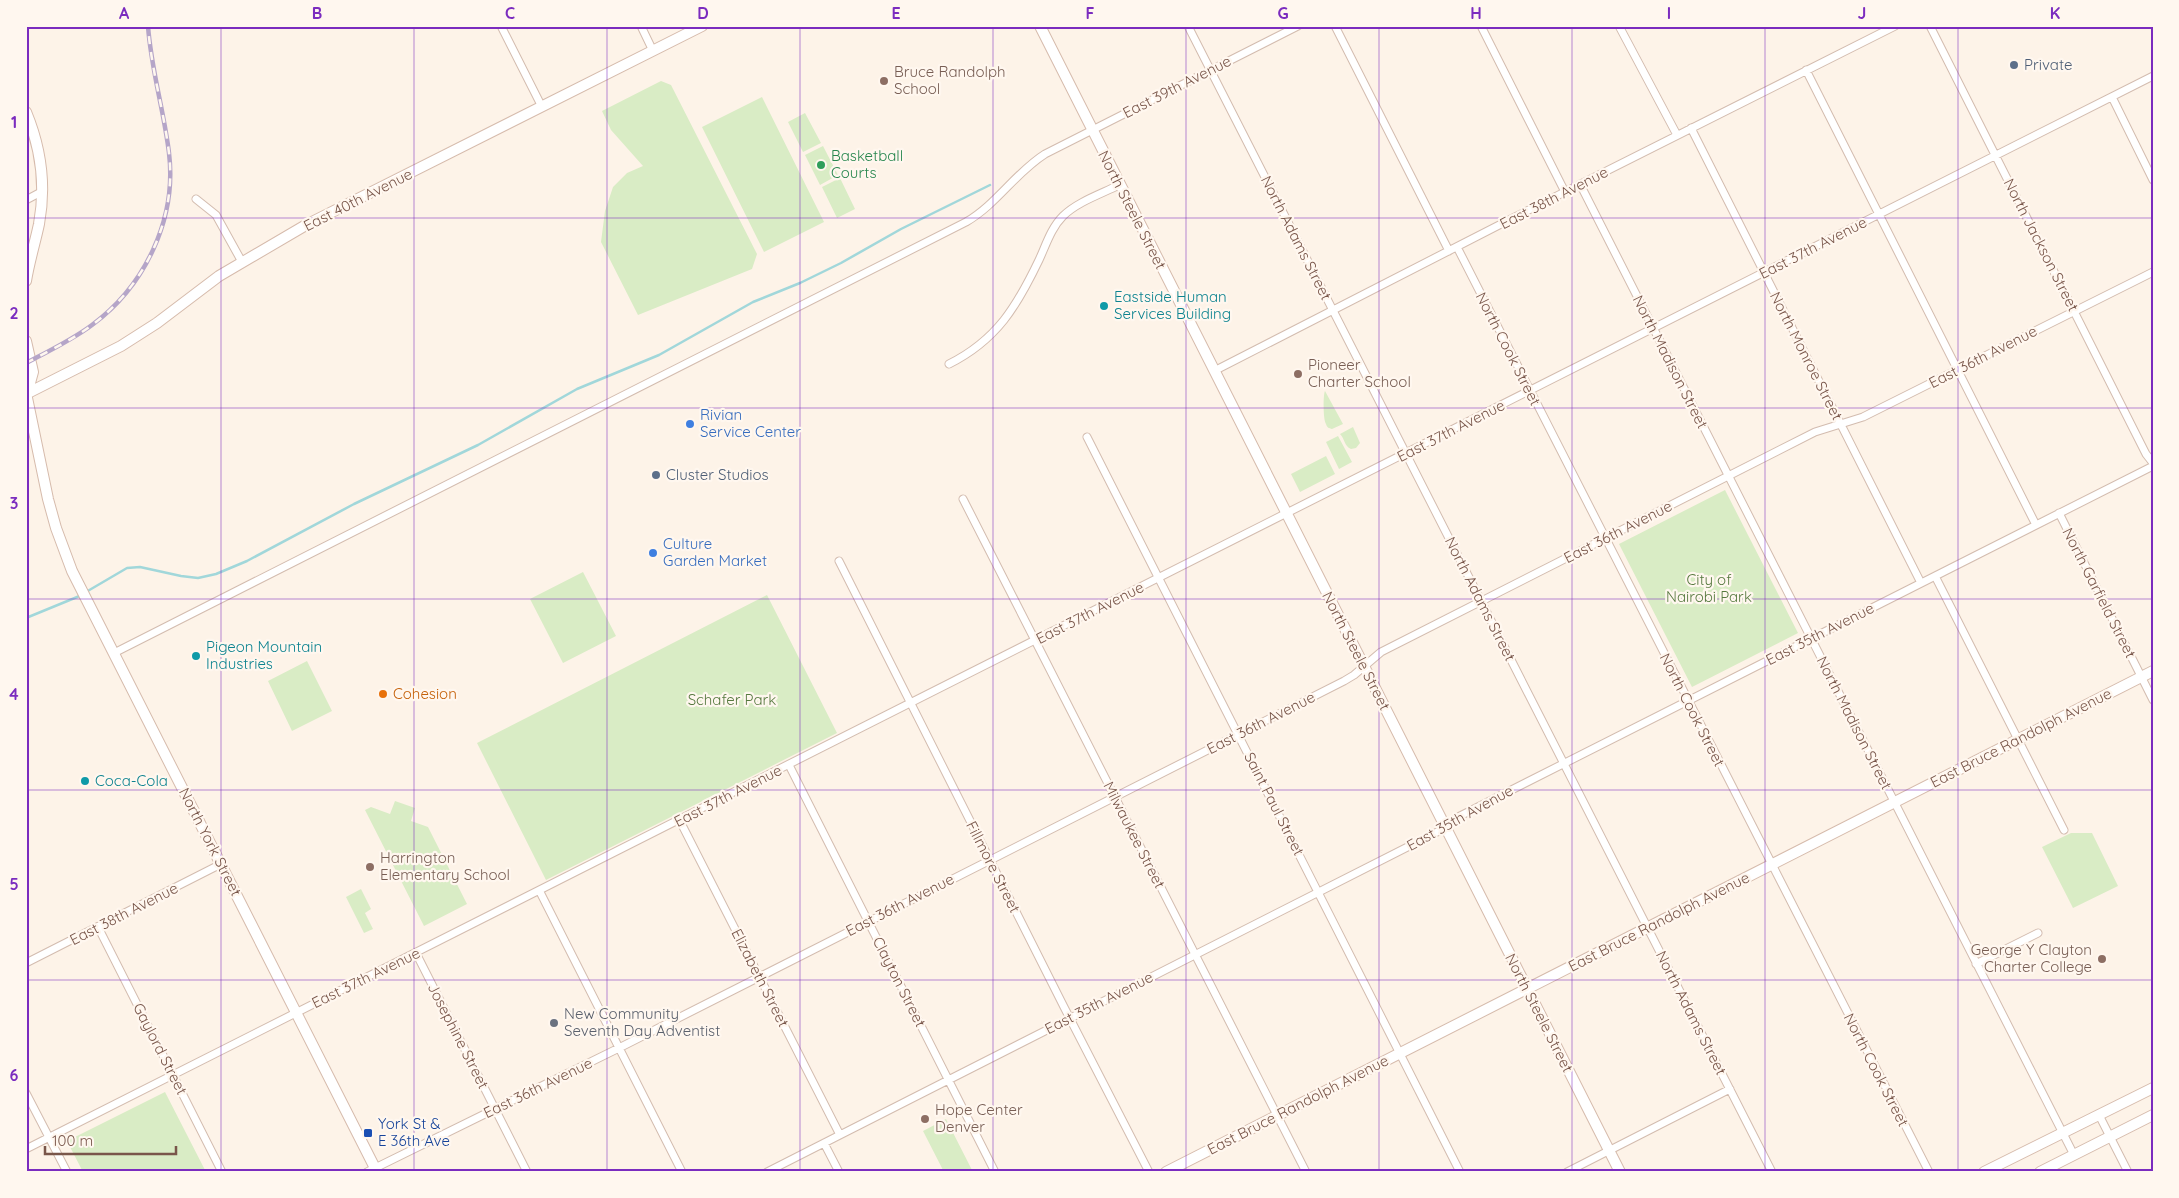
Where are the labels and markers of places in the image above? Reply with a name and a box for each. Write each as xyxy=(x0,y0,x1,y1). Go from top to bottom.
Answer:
place label: Private xyxy=(2024,55,2072,74)
marker: Private xyxy=(2008,59,2020,71)
place label: Bruce Randolph School xyxy=(894,62,1006,98)
marker: Bruce Randolph School xyxy=(878,75,890,87)
place label: Basketball Courts xyxy=(831,146,903,182)
marker: Basketball Courts xyxy=(815,159,827,171)
place label: Eastside Human Services Building xyxy=(1114,287,1231,323)
marker: Eastside Human Services Building xyxy=(1098,300,1110,312)
place label: Pioneer Charter School xyxy=(1308,355,1411,391)
marker: Pioneer Charter School xyxy=(1292,368,1304,380)
place label: Rivian Service Center xyxy=(700,405,801,441)
marker: Rivian Service Center xyxy=(684,418,696,430)
place label: Cluster Studios xyxy=(666,465,769,484)
marker: Cluster Studios xyxy=(650,469,662,481)
place label: Culture Garden Market xyxy=(663,534,767,570)
marker: Culture Garden Market xyxy=(647,547,659,559)
place label: Pigeon Mountain Industries xyxy=(206,637,322,673)
marker: Pigeon Mountain Industries xyxy=(190,650,202,662)
place label: Cohesion xyxy=(393,684,457,703)
marker: Cohesion xyxy=(377,688,389,700)
place label: Coca-Cola xyxy=(95,771,168,790)
marker: Coca-Cola xyxy=(79,775,91,787)
place label: Harrington Elementary School xyxy=(380,848,510,884)
marker: Harrington Elementary School xyxy=(364,861,376,873)
place label: George Y Clayton Charter College xyxy=(1971,940,2092,976)
marker: George Y Clayton Charter College xyxy=(2096,953,2108,965)
place label: New Community Seventh Day Adventist xyxy=(564,1004,720,1040)
marker: New Community Seventh Day Adventist xyxy=(548,1017,560,1029)
place label: Hope Center Denver xyxy=(935,1100,1023,1136)
marker: Hope Center Denver xyxy=(919,1113,931,1125)
place label: York St & E 36th Ave xyxy=(378,1114,450,1150)
marker: York St & E 36th Ave xyxy=(362,1127,374,1139)

